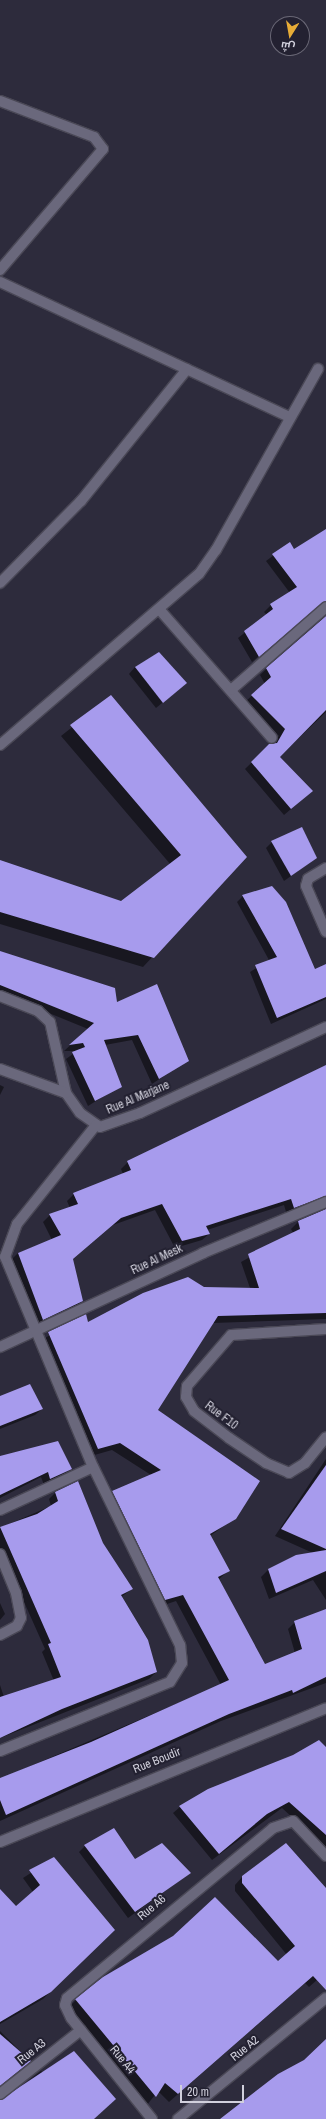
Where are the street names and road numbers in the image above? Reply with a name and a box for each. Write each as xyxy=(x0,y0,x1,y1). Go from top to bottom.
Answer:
street label: Rue Al Marjane xyxy=(104,1078,172,1118)
street label: Rue Al Mesk xyxy=(129,1242,185,1278)
street label: Rue F10 xyxy=(202,1399,240,1433)
street label: Rue Boudir xyxy=(131,1745,183,1777)
street label: Rue A6 xyxy=(135,1892,169,1924)
street label: Rue A2 xyxy=(228,2033,262,2065)
street label: Rue A3 xyxy=(15,2036,49,2068)
street label: Rue A4 xyxy=(106,2043,138,2077)

